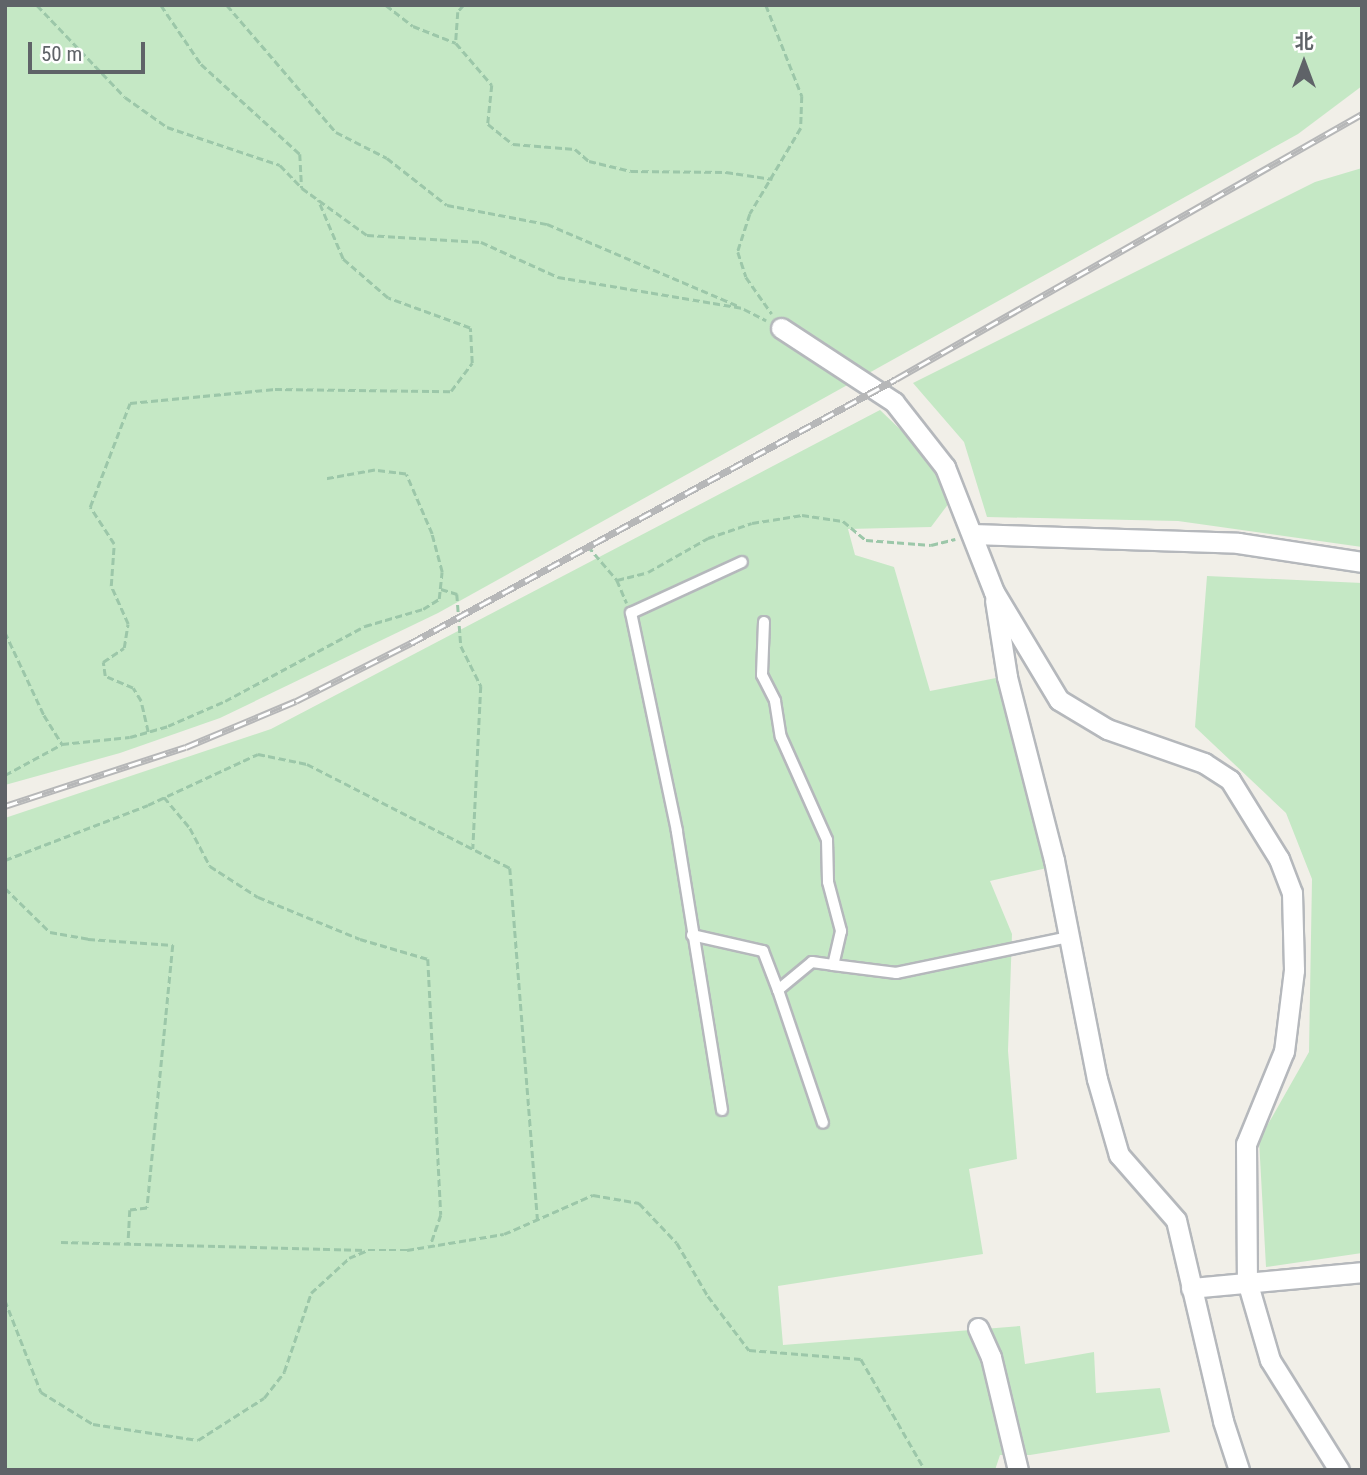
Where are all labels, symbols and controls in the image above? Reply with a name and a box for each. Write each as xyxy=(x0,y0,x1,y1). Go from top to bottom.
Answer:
scale bar xyxy=(32,28,149,72)
north arrow xyxy=(1269,28,1339,98)
text: 北 xyxy=(1294,30,1314,53)
text: 50 m xyxy=(41,42,82,66)

